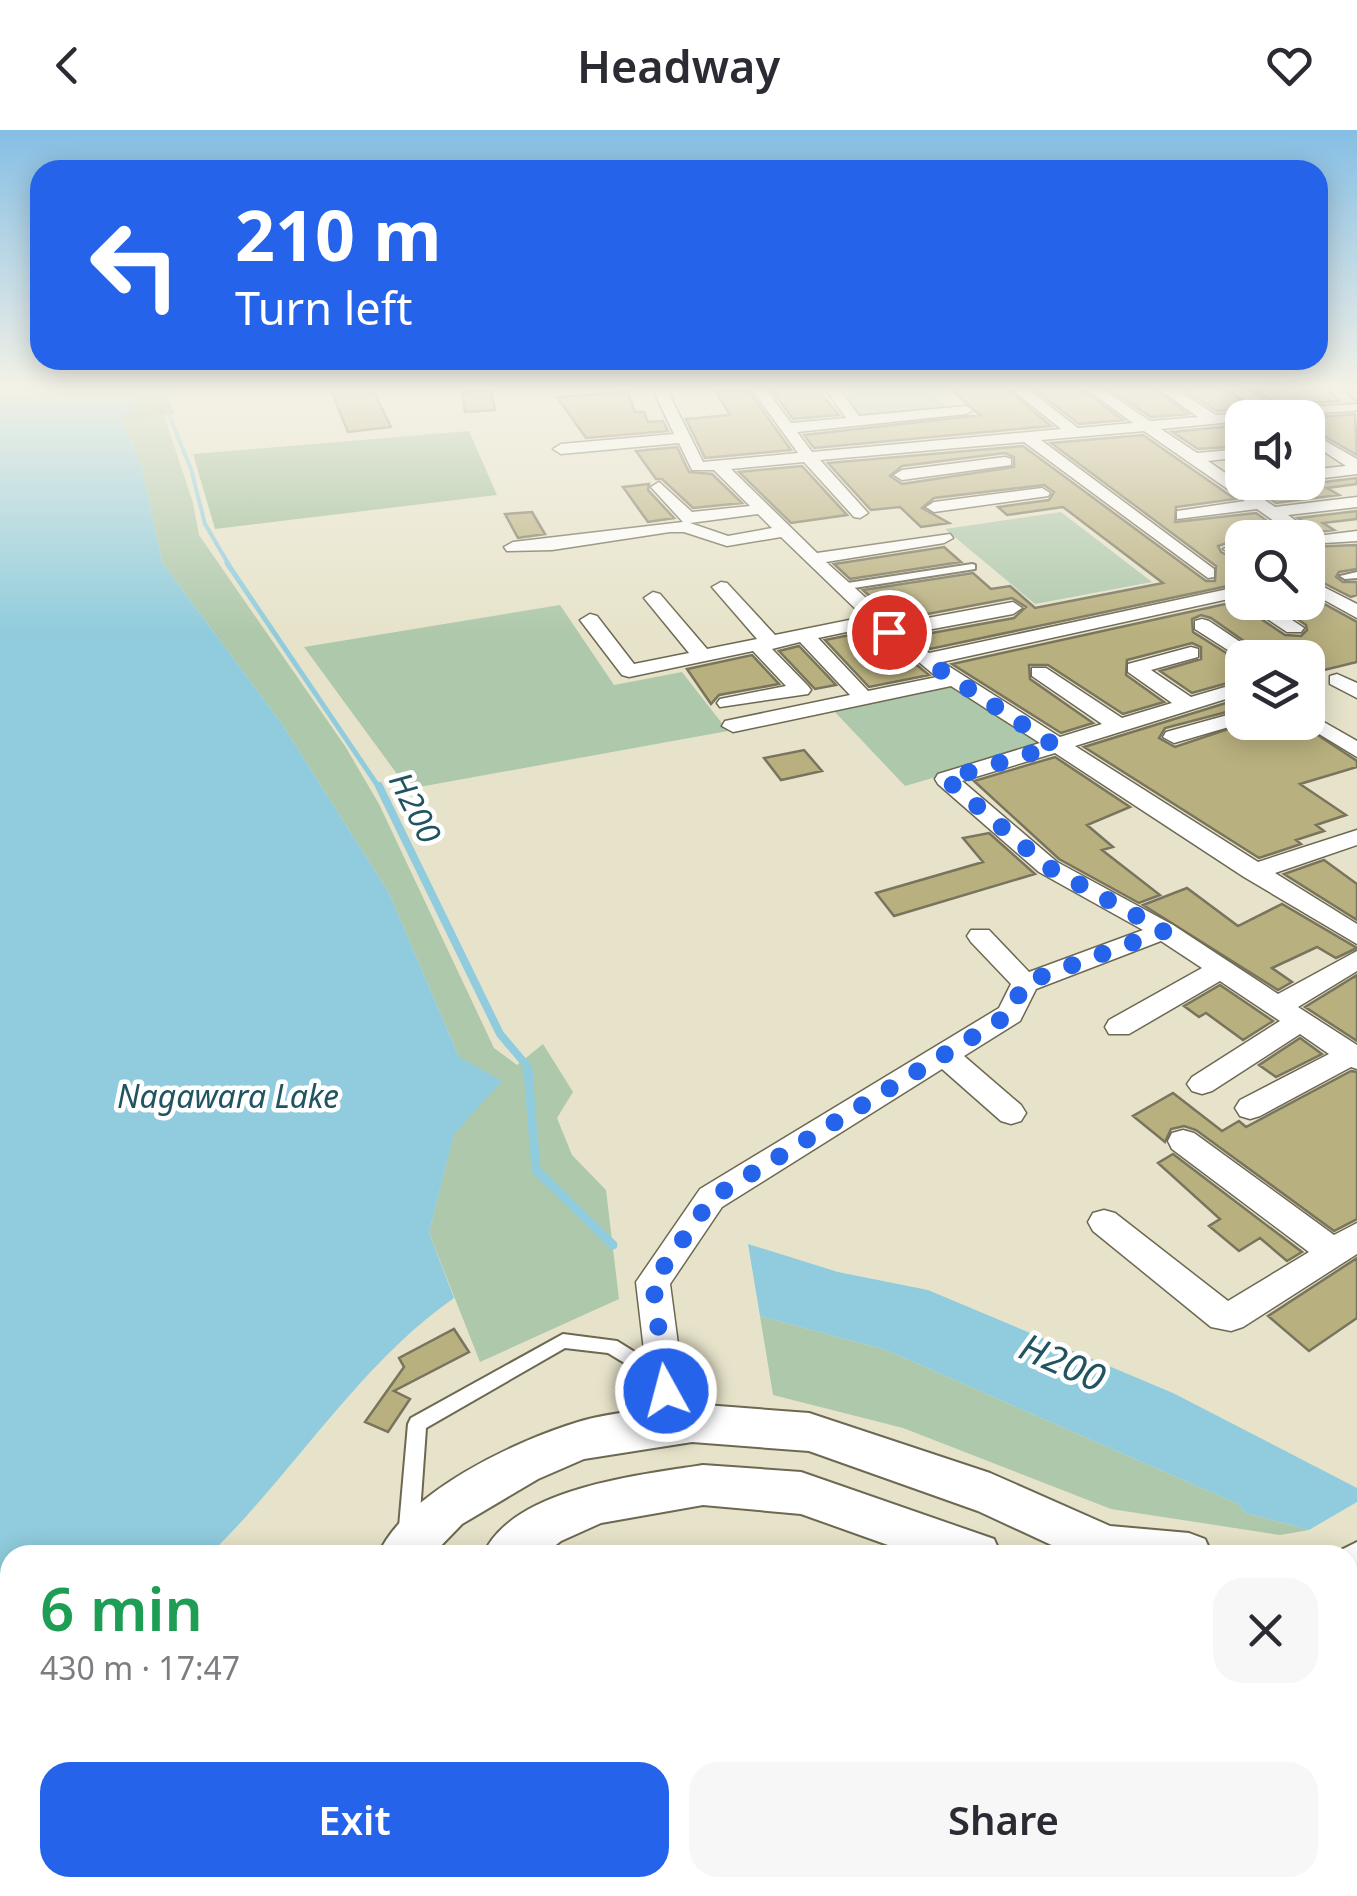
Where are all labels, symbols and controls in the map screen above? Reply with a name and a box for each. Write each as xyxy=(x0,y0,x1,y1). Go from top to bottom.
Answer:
text: Headway xyxy=(577,35,780,96)
icon: back xyxy=(40,38,95,93)
icon: heart xyxy=(1262,38,1317,93)
text: 210 m xyxy=(235,186,442,282)
icon: left xyxy=(70,200,200,330)
text: Turn left xyxy=(235,277,412,338)
map controls xyxy=(1225,400,1325,740)
button: sound xyxy=(1225,400,1325,500)
button: search xyxy=(1225,520,1325,620)
pin xyxy=(847,590,932,675)
icon: arrive xyxy=(862,605,917,660)
button: layers xyxy=(1225,640,1325,740)
water label: H200 xyxy=(380,764,452,850)
water label: Nagawara Lake xyxy=(117,1074,339,1117)
water label: H200 xyxy=(1012,1319,1114,1403)
position arrow xyxy=(614,1339,718,1443)
text: 6 min xyxy=(40,1567,203,1649)
button: close xyxy=(1213,1578,1318,1683)
text: 430 m · 17:47 xyxy=(40,1646,240,1689)
button: Exit xyxy=(40,1762,669,1877)
button: Share xyxy=(689,1762,1318,1877)

